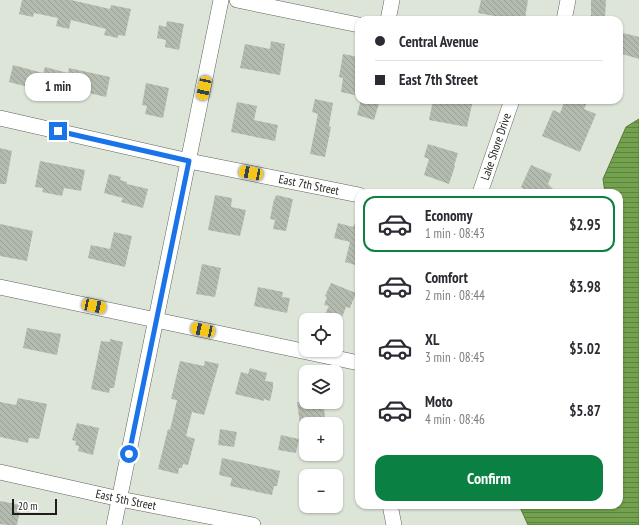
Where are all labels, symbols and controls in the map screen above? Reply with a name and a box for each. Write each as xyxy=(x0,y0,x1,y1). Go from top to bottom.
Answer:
text: Central Avenue xyxy=(399,32,479,51)
text: East 7th Street xyxy=(399,70,478,89)
callout: 1 min xyxy=(25,73,91,101)
car xyxy=(196,75,212,101)
text: 1 min xyxy=(45,78,71,95)
street label: Lake Shore Drive xyxy=(477,111,514,182)
route end xyxy=(49,122,67,140)
car xyxy=(238,165,264,181)
street label: East 7th Street xyxy=(277,171,341,198)
icon: car xyxy=(377,206,413,242)
text: Economy xyxy=(425,206,473,225)
text: $2.95 xyxy=(569,215,601,234)
text: 1 min · 08:43 xyxy=(425,225,485,242)
icon: car xyxy=(377,268,413,304)
text: Comfort xyxy=(425,268,468,287)
text: $3.98 xyxy=(569,277,601,296)
text: 2 min · 08:44 xyxy=(425,287,485,304)
car xyxy=(81,298,107,314)
map controls xyxy=(299,313,343,513)
button: locate xyxy=(299,313,343,357)
car xyxy=(190,322,216,338)
icon: car xyxy=(377,330,413,366)
text: XL xyxy=(425,330,439,349)
text: $5.02 xyxy=(569,339,601,358)
text: 3 min · 08:45 xyxy=(425,349,485,366)
button: layers xyxy=(299,365,343,409)
icon: car xyxy=(377,392,413,428)
text: Moto xyxy=(425,392,453,411)
text: $5.87 xyxy=(569,401,601,420)
text: 4 min · 08:46 xyxy=(425,411,485,428)
button: + xyxy=(299,417,343,461)
route start xyxy=(120,445,138,463)
button: Confirm xyxy=(375,455,603,501)
button: − xyxy=(299,469,343,513)
street label: East 5th Street xyxy=(94,486,158,513)
scale bar xyxy=(12,497,57,516)
text: 20 m xyxy=(18,499,37,513)

